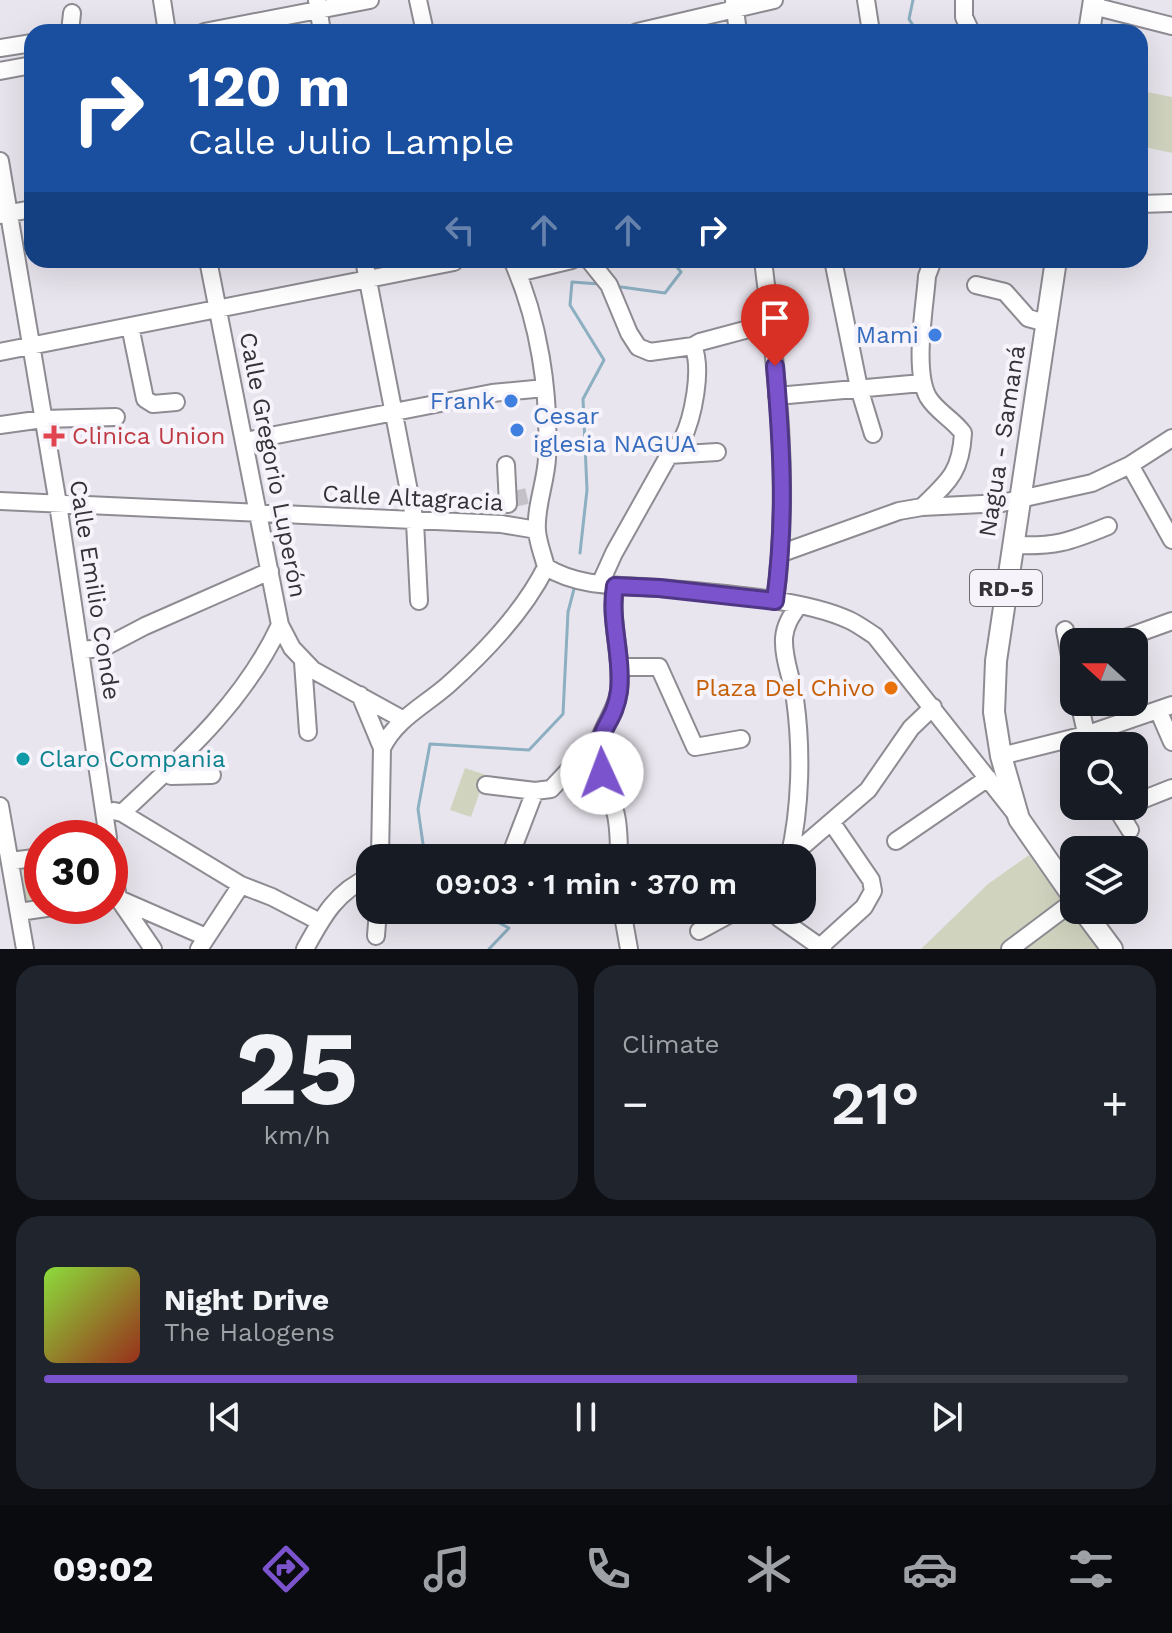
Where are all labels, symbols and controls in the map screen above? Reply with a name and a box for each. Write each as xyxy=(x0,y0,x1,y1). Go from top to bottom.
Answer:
text: 120 m xyxy=(188,54,350,120)
icon: right xyxy=(56,56,160,160)
text: Calle Julio Lample xyxy=(188,121,515,163)
icon: left xyxy=(438,208,482,252)
icon: ahead xyxy=(522,208,566,252)
icon: ahead xyxy=(606,208,650,252)
icon: right xyxy=(690,208,734,252)
pin xyxy=(741,284,809,366)
icon: arrive xyxy=(753,296,797,340)
place label: Mami xyxy=(856,321,919,349)
marker: Mami xyxy=(926,326,944,344)
street label: Calle Gregorio Luperón xyxy=(234,330,312,600)
street label: Nagua - Samaná xyxy=(973,343,1031,539)
place label: Frank xyxy=(430,387,495,415)
marker: Frank xyxy=(502,392,520,410)
place label: Cesar iglesia NAGUA xyxy=(533,402,696,458)
marker: Cesar iglesia NAGUA xyxy=(508,421,526,439)
place label: Clinica Union xyxy=(72,422,225,450)
marker: Clinica Union xyxy=(43,425,65,447)
street label: Calle Emilio Conde xyxy=(64,478,126,702)
street label: Calle Altagracia xyxy=(322,479,504,517)
road number: RD-5 xyxy=(970,570,1042,606)
north arrow xyxy=(1060,628,1148,716)
map controls xyxy=(1060,628,1148,924)
place label: Plaza Del Chivo xyxy=(695,674,875,702)
marker: Plaza Del Chivo xyxy=(882,679,900,697)
position arrow xyxy=(560,731,644,815)
button: search xyxy=(1060,732,1148,820)
place label: Claro Compania xyxy=(39,745,226,773)
marker: Claro Compania xyxy=(14,750,32,768)
speed limit sign: 30 xyxy=(24,820,128,924)
button: layers xyxy=(1060,836,1148,924)
text: 09:03 · 1 min · 370 m xyxy=(435,866,737,901)
text: 25 xyxy=(236,1007,358,1129)
text: Climate xyxy=(622,1029,720,1059)
text: 21° xyxy=(830,1068,920,1139)
text: − xyxy=(622,1078,649,1130)
text: + xyxy=(1101,1078,1128,1130)
text: km/h xyxy=(264,1120,330,1150)
text: Night Drive xyxy=(164,1282,329,1317)
text: The Halogens xyxy=(164,1317,335,1347)
icon: previous xyxy=(203,1395,247,1439)
icon: pause xyxy=(564,1395,608,1439)
icon: next xyxy=(925,1395,969,1439)
icon: directions xyxy=(258,1541,314,1597)
icon: music xyxy=(419,1541,475,1597)
icon: phone xyxy=(580,1541,636,1597)
icon: climate xyxy=(741,1541,797,1597)
icon: car xyxy=(902,1541,958,1597)
icon: filters xyxy=(1063,1541,1119,1597)
text: 09:02 xyxy=(53,1548,153,1590)

